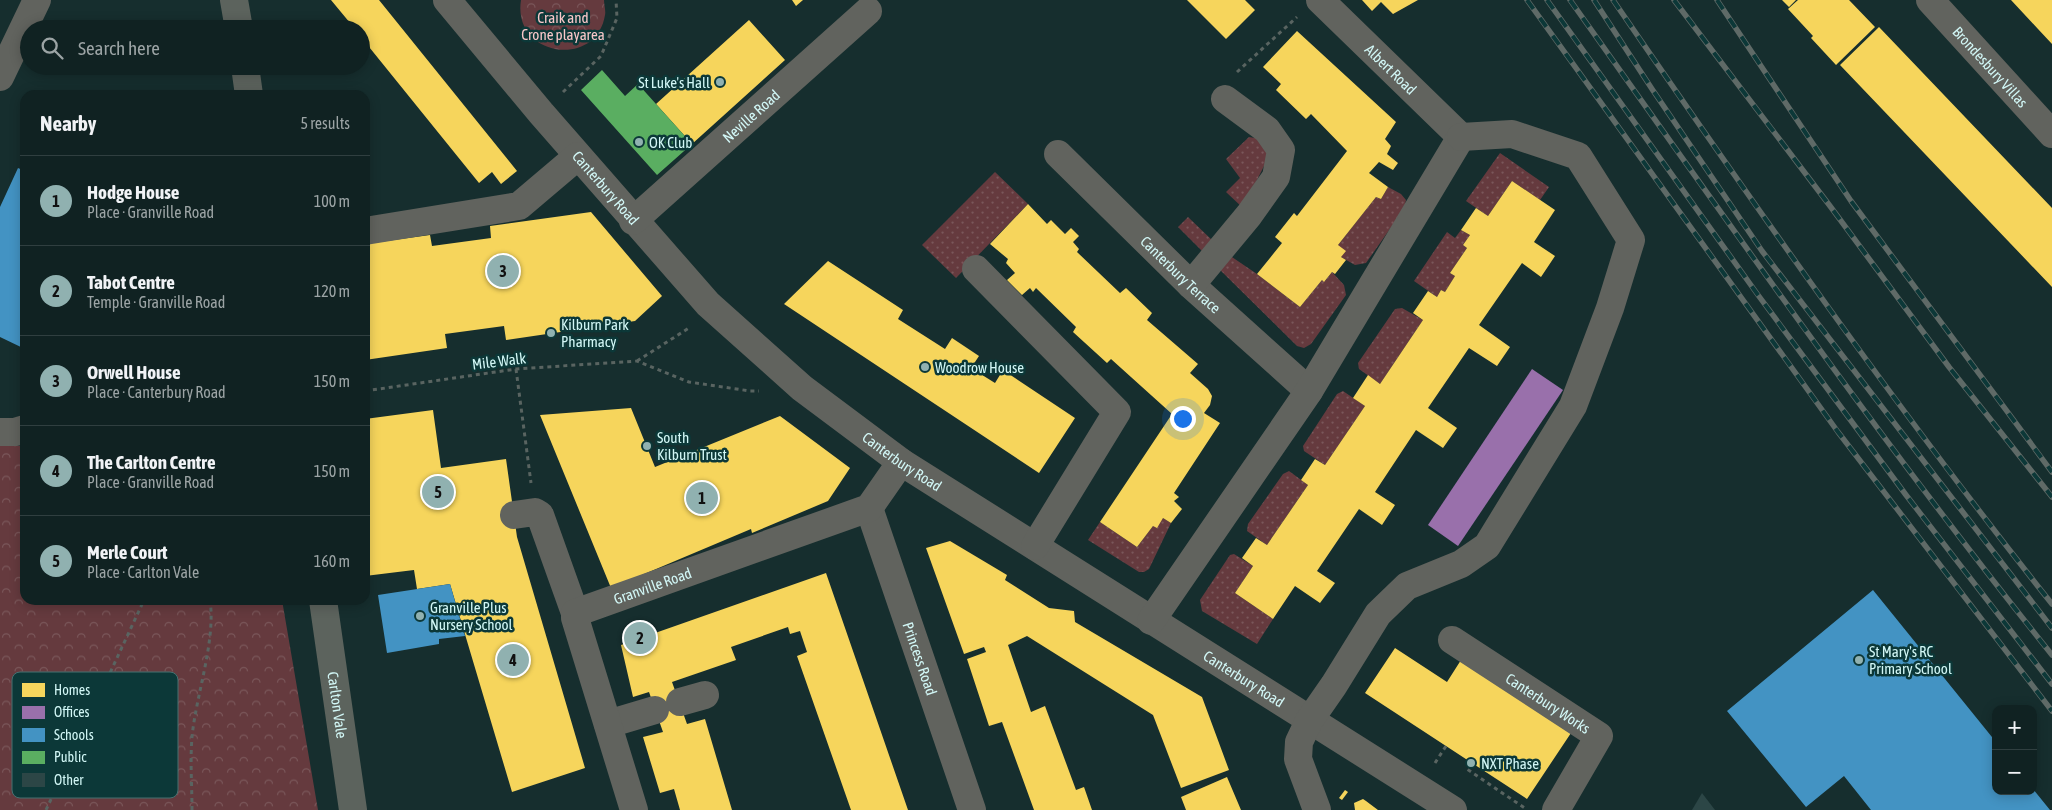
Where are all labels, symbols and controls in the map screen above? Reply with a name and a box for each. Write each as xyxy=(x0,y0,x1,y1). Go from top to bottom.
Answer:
park label: Craik and Crone playarea xyxy=(521,9,605,43)
search box xyxy=(20,20,370,75)
street label: Brondesbury Villas xyxy=(1950,23,2032,110)
icon: search xyxy=(38,34,66,62)
text: Search here xyxy=(78,37,160,59)
street label: Albert Road xyxy=(1362,40,1420,98)
place label: St Luke's Hall xyxy=(638,74,710,91)
marker: St Luke's Hall xyxy=(714,76,726,88)
street label: Neville Road xyxy=(719,86,783,146)
text: Nearby xyxy=(40,111,96,135)
text: 5 results xyxy=(300,114,350,132)
place label: OK Club xyxy=(649,134,692,151)
marker: OK Club xyxy=(633,136,645,148)
street label: Canterbury Road xyxy=(569,147,643,228)
text: Hodge House xyxy=(87,181,179,203)
text: 1 xyxy=(52,192,60,210)
text: 100 m xyxy=(314,192,350,210)
text: Place · Granville Road xyxy=(87,203,214,221)
street label: Canterbury Terrace xyxy=(1138,232,1225,316)
pin: 3 xyxy=(487,252,519,290)
text: Tabot Centre xyxy=(87,271,175,293)
text: 2 xyxy=(52,282,60,300)
text: 120 m xyxy=(314,282,350,300)
text: Temple · Granville Road xyxy=(87,293,225,311)
place label: Kilburn Park Pharmacy xyxy=(561,316,629,350)
marker: Kilburn Park Pharmacy xyxy=(545,327,557,339)
street label: Mile Walk xyxy=(471,349,527,373)
place label: Woodrow House xyxy=(935,359,1024,376)
text: Orwell House xyxy=(87,361,181,383)
marker: Woodrow House xyxy=(919,361,931,373)
text: 3 xyxy=(52,372,60,390)
text: 150 m xyxy=(314,372,350,390)
text: Place · Canterbury Road xyxy=(87,383,226,401)
your location xyxy=(1170,406,1196,432)
street label: Canterbury Road xyxy=(859,428,945,494)
place label: South Kilburn Trust xyxy=(657,429,727,463)
marker: South Kilburn Trust xyxy=(641,440,653,452)
text: The Carlton Centre xyxy=(87,451,216,473)
text: 4 xyxy=(52,462,60,480)
text: 150 m xyxy=(314,462,350,480)
text: Place · Granville Road xyxy=(87,473,214,491)
pin: 5 xyxy=(422,473,454,511)
pin: 1 xyxy=(686,479,718,517)
text: Merle Court xyxy=(87,541,168,563)
text: 5 xyxy=(52,552,60,570)
text: 160 m xyxy=(314,552,350,570)
text: Place · Carlton Vale xyxy=(87,563,199,581)
street label: Granville Road xyxy=(611,564,694,607)
place label: Granville Plus Nursery School xyxy=(430,599,513,633)
marker: Granville Plus Nursery School xyxy=(414,610,426,622)
pin: 2 xyxy=(624,619,656,657)
street label: Princess Road xyxy=(900,620,941,697)
pin: 4 xyxy=(497,641,529,679)
place label: St Mary's RC Primary School xyxy=(1869,643,1952,677)
street label: Canterbury Road xyxy=(1201,647,1288,710)
marker: St Mary's RC Primary School xyxy=(1853,654,1865,666)
street label: Canterbury Works xyxy=(1503,669,1594,737)
street label: Carlton Vale xyxy=(325,670,351,740)
legend xyxy=(12,672,178,798)
text: Homes xyxy=(54,682,90,698)
text: Offices xyxy=(54,704,90,720)
map controls xyxy=(1992,705,2037,795)
button: + xyxy=(1992,705,2037,750)
text: Schools xyxy=(54,727,94,743)
text: Public xyxy=(54,749,87,765)
button: − xyxy=(1992,750,2037,795)
place label: NXT Phase xyxy=(1481,755,1539,772)
marker: NXT Phase xyxy=(1465,757,1477,769)
text: Other xyxy=(54,772,84,788)

